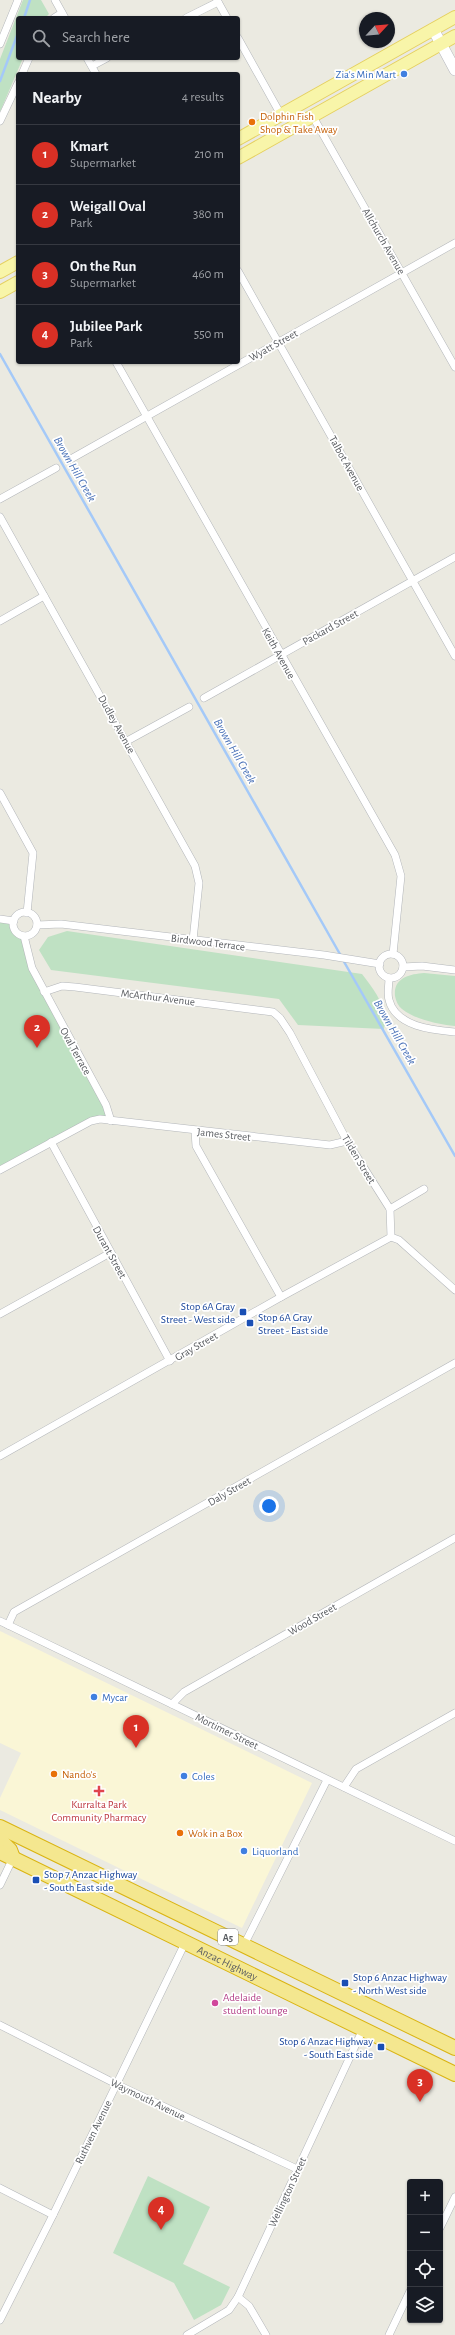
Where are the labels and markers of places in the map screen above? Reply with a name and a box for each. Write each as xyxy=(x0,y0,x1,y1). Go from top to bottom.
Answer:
place label: Zia's Min Mart xyxy=(336,69,396,80)
marker: Zia's Min Mart xyxy=(399,69,409,79)
place label: Dolphin Fish Shop & Take Away xyxy=(260,111,338,135)
marker: Dolphin Fish Shop & Take Away xyxy=(247,117,257,127)
pin: 2 xyxy=(24,1015,50,1048)
place label: Stop 6A Gray Street - West side xyxy=(161,1301,235,1325)
marker: Stop 6A Gray Street - West side xyxy=(238,1307,248,1317)
place label: Stop 6A Gray Street - East side xyxy=(258,1312,328,1336)
marker: Stop 6A Gray Street - East side xyxy=(245,1318,255,1328)
marker: Mycar xyxy=(89,1692,99,1702)
place label: Mycar xyxy=(102,1692,128,1703)
pin: 1 xyxy=(123,1715,149,1748)
marker: Nando's xyxy=(49,1769,59,1779)
place label: Nando's xyxy=(62,1769,96,1780)
marker: Coles xyxy=(179,1771,189,1781)
place label: Coles xyxy=(192,1771,215,1782)
marker: Kurralta Park Community Pharmacy xyxy=(94,1786,104,1796)
place label: Kurralta Park Community Pharmacy xyxy=(52,1799,147,1823)
marker: Wok in a Box xyxy=(175,1828,185,1838)
place label: Wok in a Box xyxy=(188,1828,243,1839)
marker: Liquorland xyxy=(239,1846,249,1856)
place label: Liquorland xyxy=(252,1846,299,1857)
place label: Stop 7 Anzac Highway - South East side xyxy=(44,1869,138,1893)
marker: Stop 7 Anzac Highway - South East side xyxy=(31,1875,41,1885)
place label: Stop 6 Anzac Highway - North West side xyxy=(353,1972,447,1996)
marker: Stop 6 Anzac Highway - North West side xyxy=(340,1978,350,1988)
place label: Adelaide student lounge xyxy=(223,1992,288,2016)
marker: Adelaide student lounge xyxy=(210,1998,220,2008)
place label: Stop 6 Anzac Highway - South East side xyxy=(279,2036,373,2060)
marker: Stop 6 Anzac Highway - South East side xyxy=(376,2042,386,2052)
pin: 3 xyxy=(407,2069,433,2102)
pin: 4 xyxy=(148,2197,174,2230)

